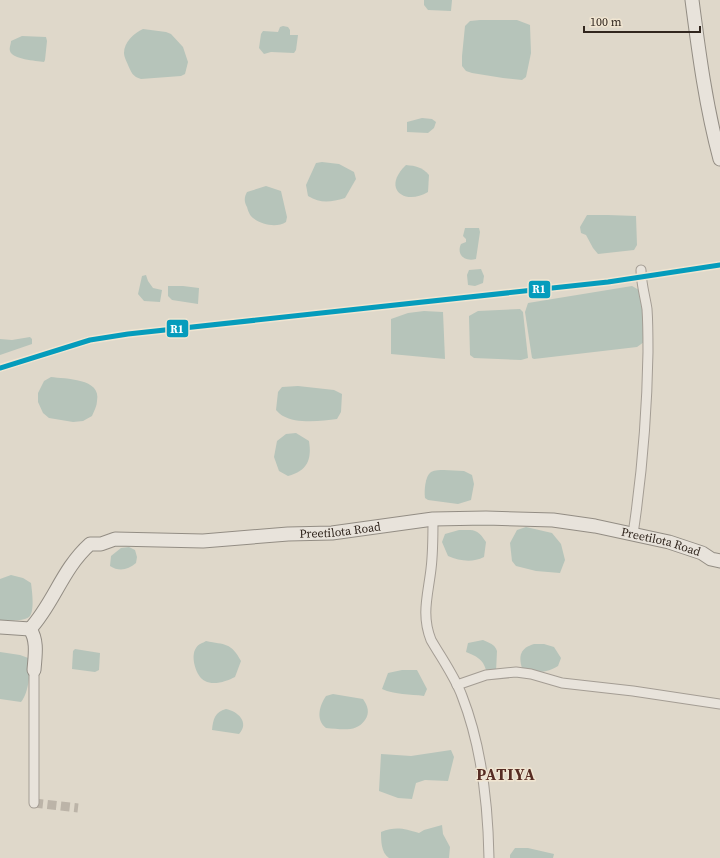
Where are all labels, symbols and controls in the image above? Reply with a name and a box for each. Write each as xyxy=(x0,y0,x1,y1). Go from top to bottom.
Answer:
scale bar xyxy=(584,8,700,34)
text: 100 m xyxy=(590,14,622,30)
line badge: R1 xyxy=(528,280,551,299)
text: R1 xyxy=(532,282,546,297)
line badge: R1 xyxy=(166,319,189,338)
text: R1 xyxy=(170,322,184,337)
street label: Preetilota Road xyxy=(299,518,382,542)
street label: Preetilota Road xyxy=(620,524,703,560)
district label: PATIYA xyxy=(476,763,536,785)

